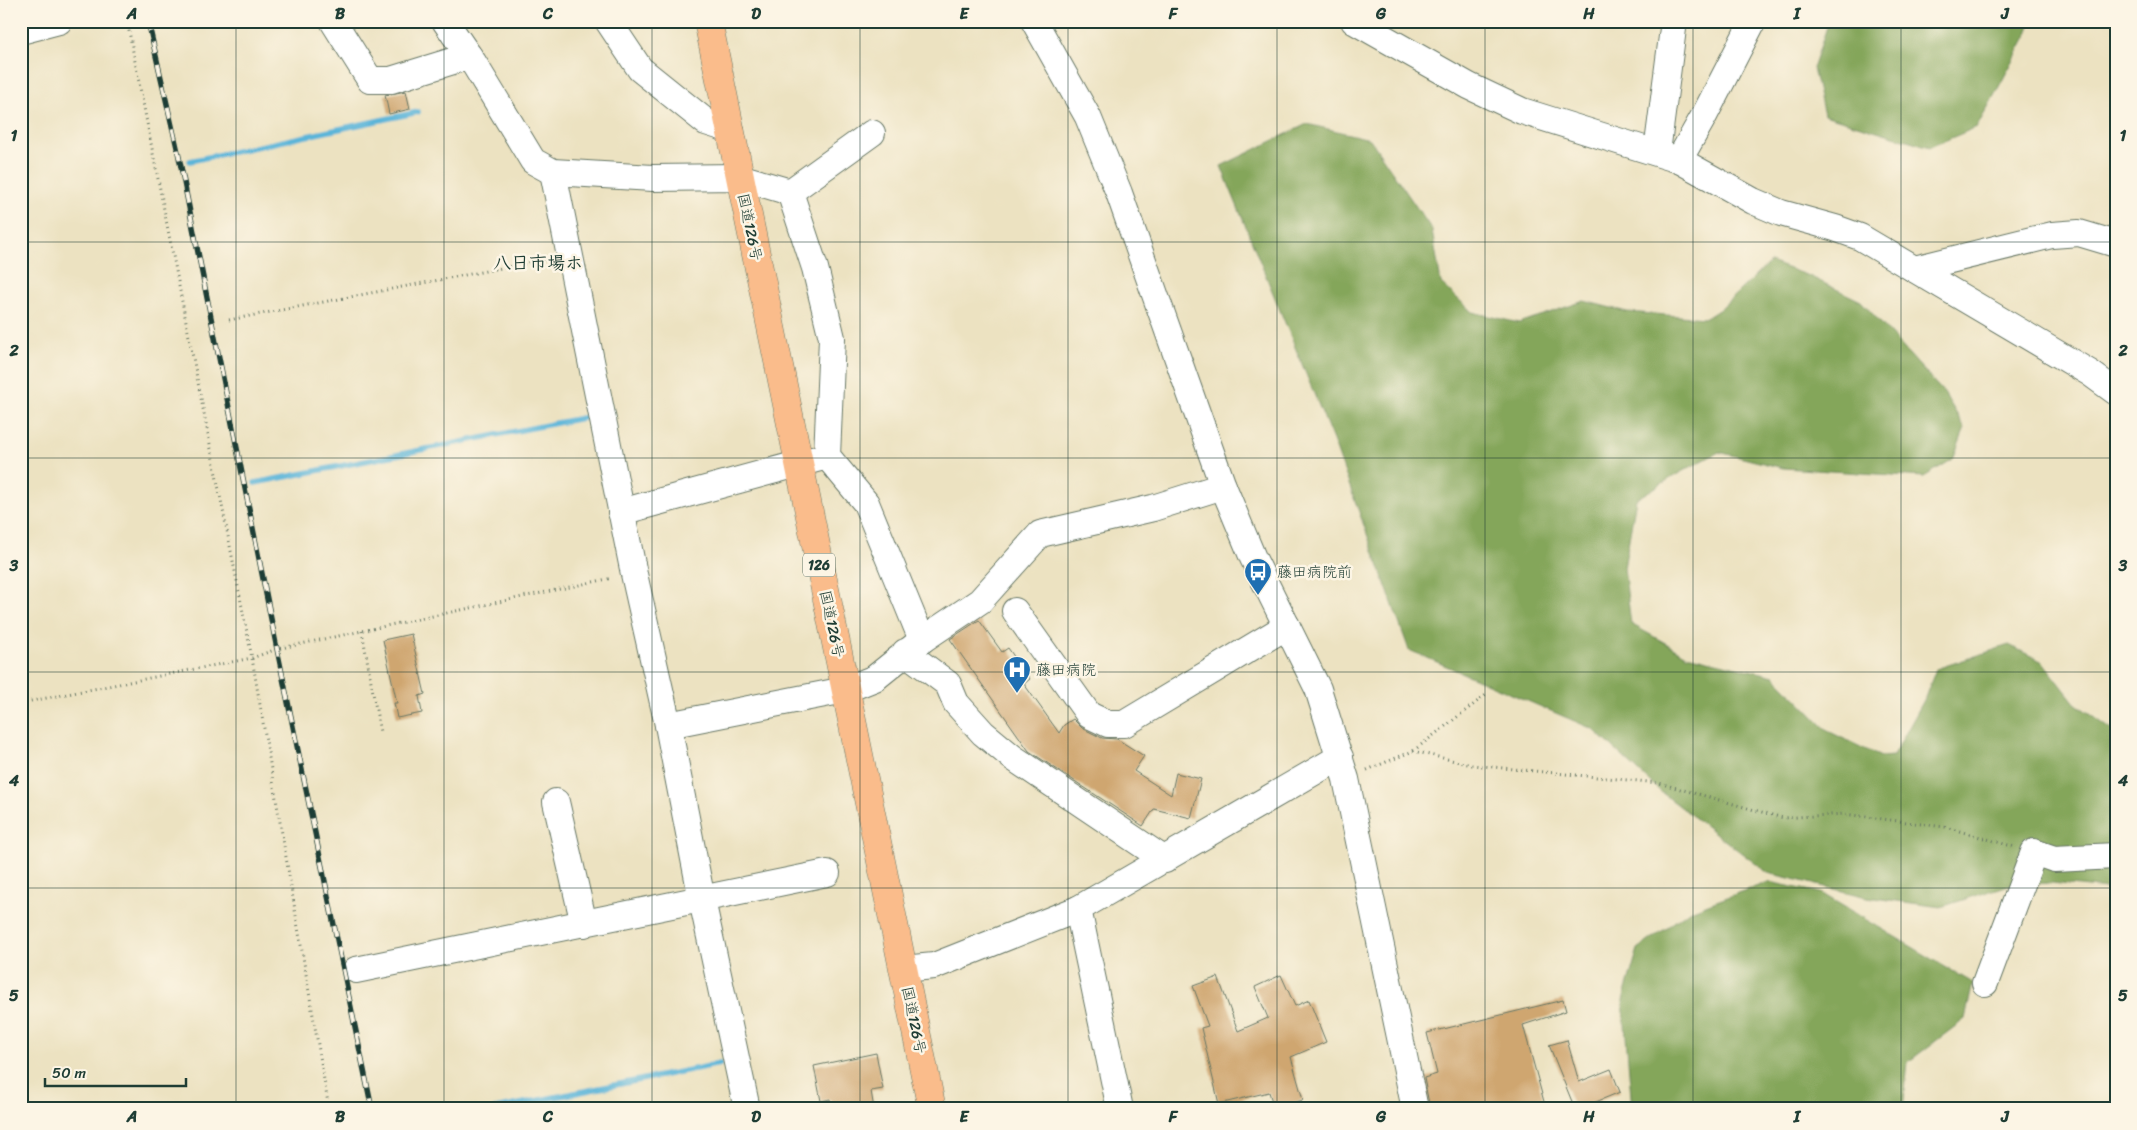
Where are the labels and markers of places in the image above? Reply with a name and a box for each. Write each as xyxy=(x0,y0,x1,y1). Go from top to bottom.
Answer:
bus stop icon: 藤田病院前 xyxy=(1243,557,1273,596)
place label: 藤田病院前 xyxy=(1277,559,1352,585)
hospital icon: 藤田病院 xyxy=(1002,655,1032,694)
place label: 藤田病院 xyxy=(1036,657,1096,683)

